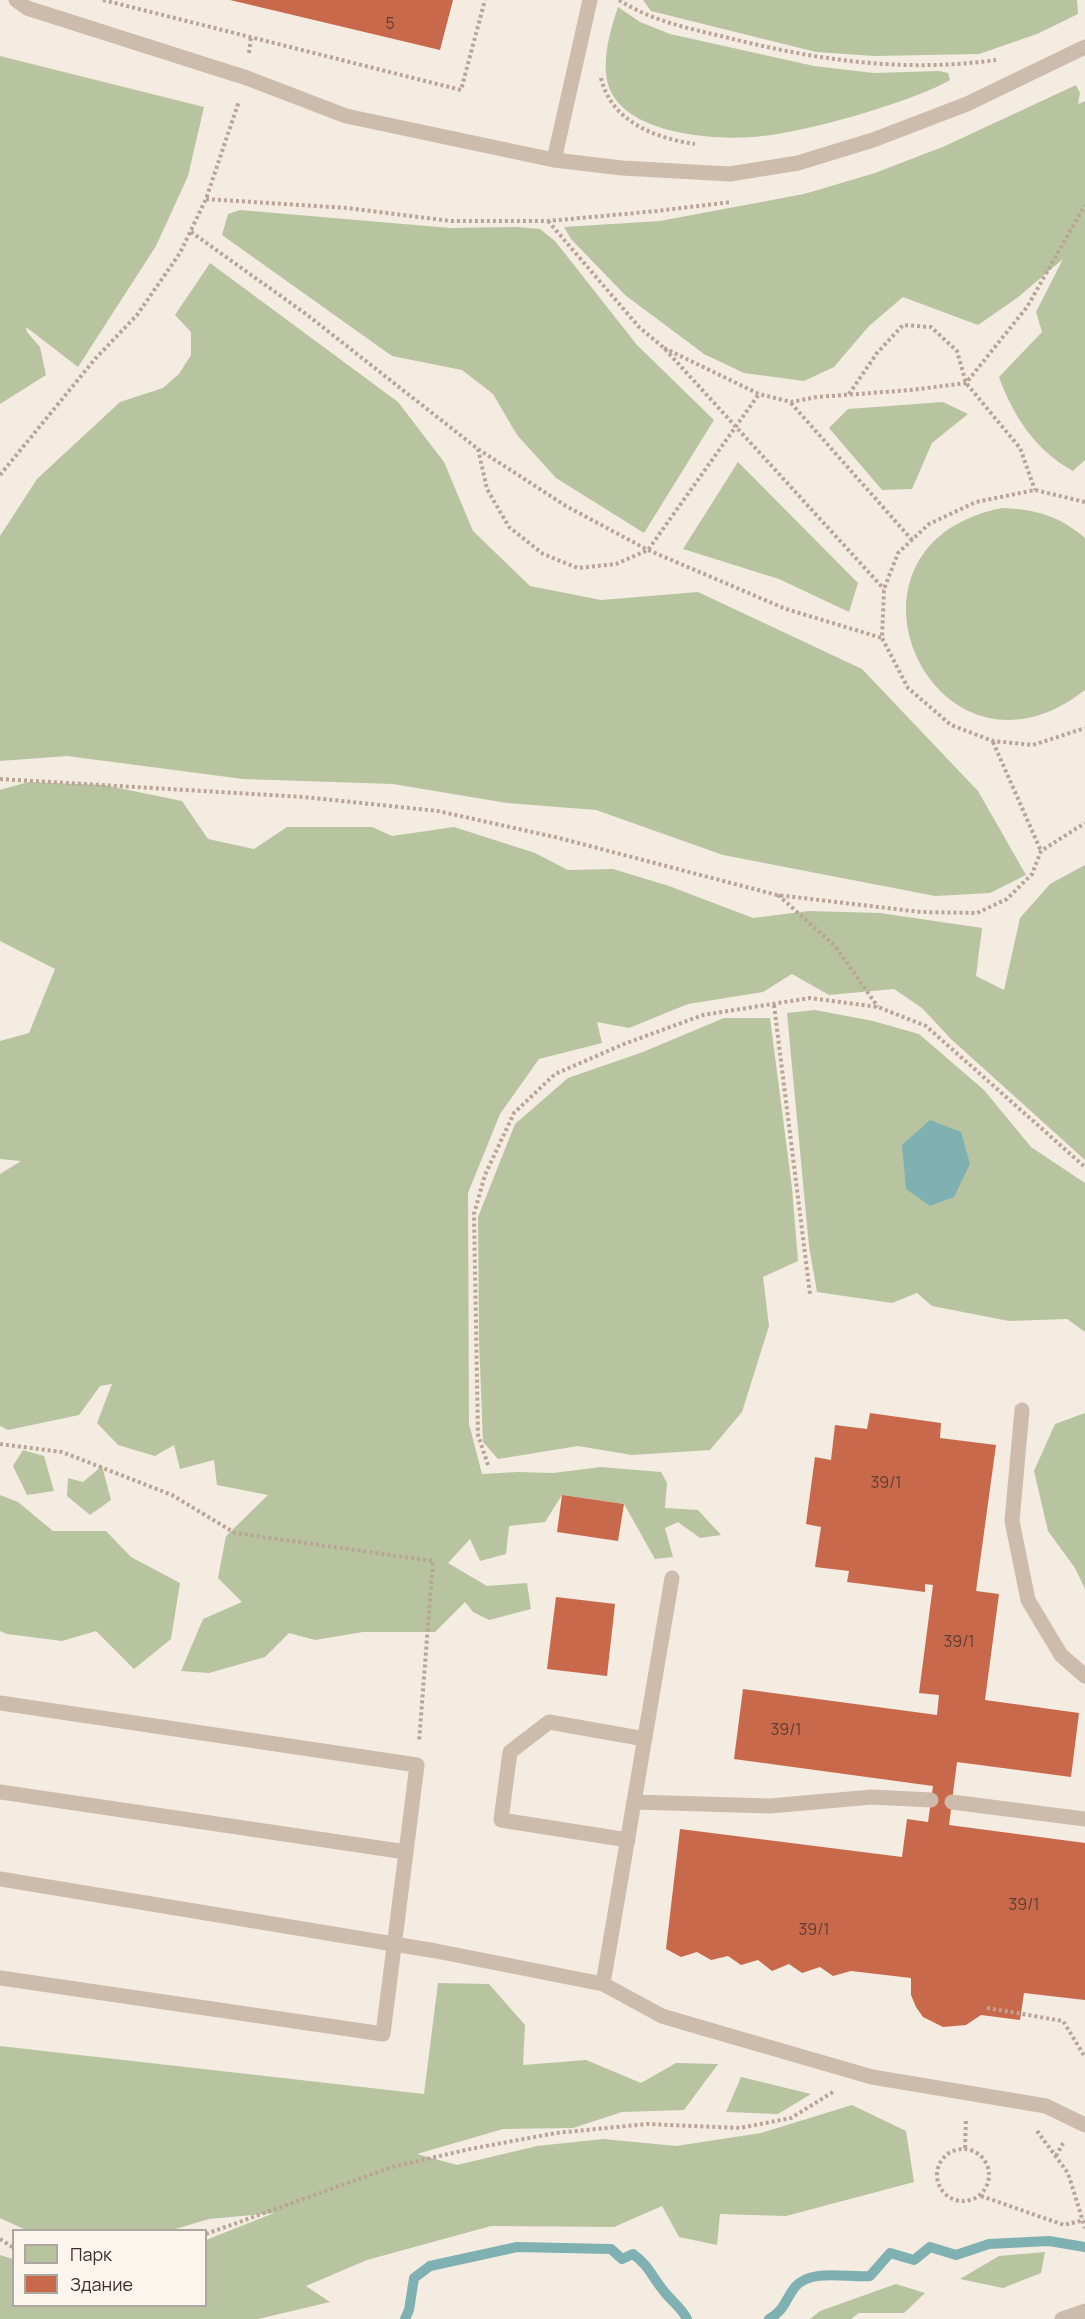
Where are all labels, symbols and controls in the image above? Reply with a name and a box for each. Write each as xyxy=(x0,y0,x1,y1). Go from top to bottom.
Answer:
house number: 5 xyxy=(385,15,395,35)
house number: 39/1 xyxy=(870,1474,902,1494)
house number: 39/1 xyxy=(943,1633,975,1653)
house number: 39/1 xyxy=(770,1721,802,1741)
house number: 39/1 xyxy=(1008,1896,1040,1916)
house number: 39/1 xyxy=(798,1921,830,1941)
legend xyxy=(12,2229,207,2307)
text: Парк xyxy=(70,2242,112,2266)
text: Здание xyxy=(70,2272,133,2296)

